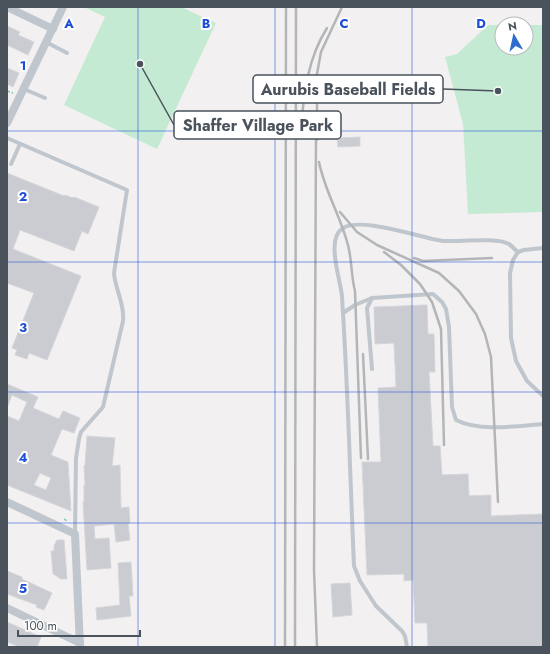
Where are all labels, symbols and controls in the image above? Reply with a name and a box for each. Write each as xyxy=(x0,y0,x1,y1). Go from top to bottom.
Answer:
text: A xyxy=(63,14,74,33)
text: B xyxy=(202,14,211,33)
text: C xyxy=(339,14,349,33)
text: D xyxy=(476,14,486,33)
north arrow xyxy=(494,16,534,56)
text: N xyxy=(507,18,518,35)
text: 1 xyxy=(20,56,26,75)
callout: Aurubis Baseball Fields xyxy=(253,75,443,103)
text: Aurubis Baseball Fields xyxy=(260,78,435,101)
callout: Shaffer Village Park xyxy=(174,111,341,139)
text: Shaffer Village Park xyxy=(183,114,334,137)
text: 2 xyxy=(19,187,27,206)
text: 3 xyxy=(19,318,27,337)
text: 4 xyxy=(18,448,28,467)
text: 5 xyxy=(19,579,27,598)
scale bar xyxy=(18,612,140,638)
text: 100 m xyxy=(24,617,57,635)

